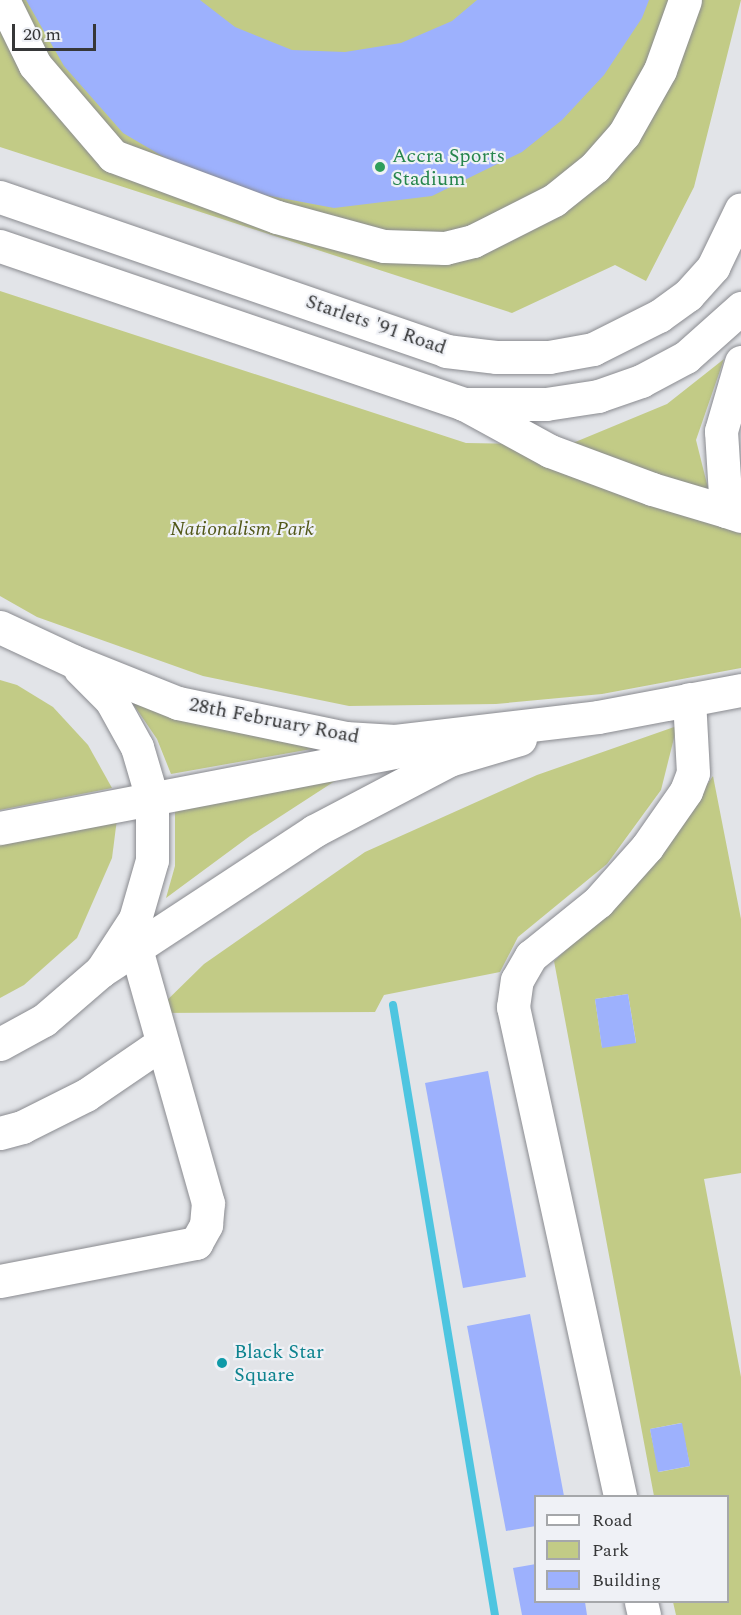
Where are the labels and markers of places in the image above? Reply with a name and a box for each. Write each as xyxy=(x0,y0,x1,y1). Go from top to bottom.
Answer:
place label: Accra Sports Stadium xyxy=(392,144,505,191)
marker: Accra Sports Stadium xyxy=(373,160,387,174)
place label: Black Star Square xyxy=(234,1340,324,1387)
marker: Black Star Square xyxy=(215,1356,229,1370)

